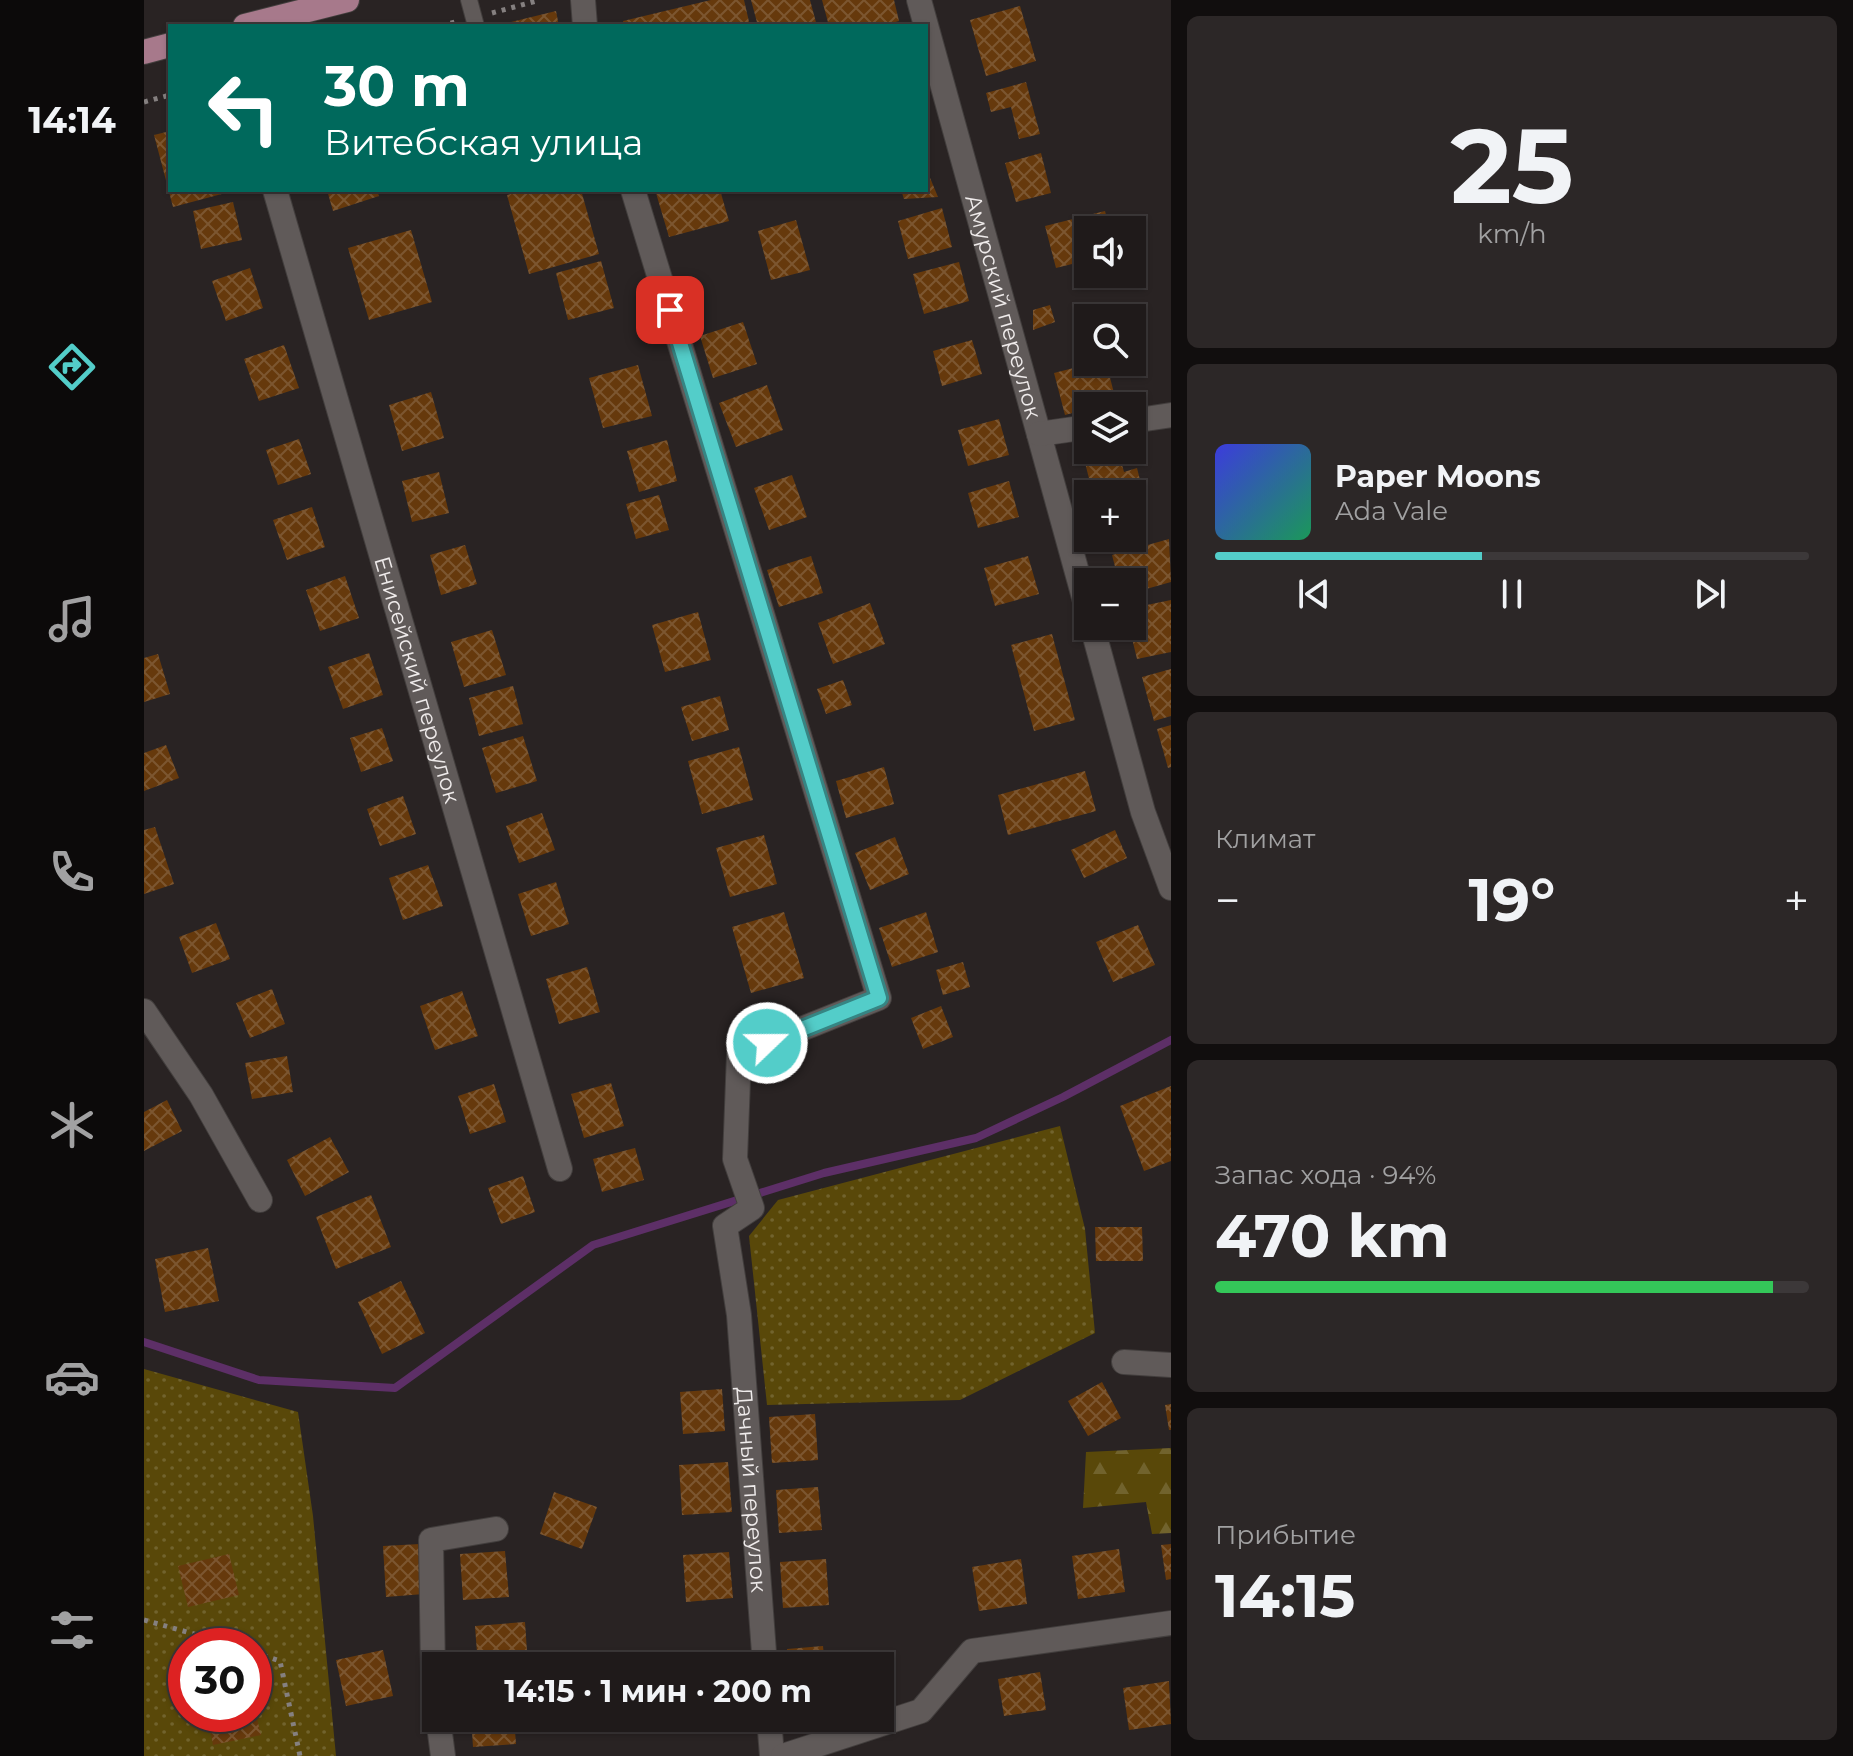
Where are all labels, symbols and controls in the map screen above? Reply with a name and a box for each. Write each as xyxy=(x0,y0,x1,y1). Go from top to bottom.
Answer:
text: 30 m xyxy=(324,52,470,120)
icon: left xyxy=(192,56,296,160)
text: 14:14 xyxy=(28,98,116,142)
text: 25 xyxy=(1450,102,1574,229)
text: Витебская улица xyxy=(324,120,643,164)
street label: Амурский переулок xyxy=(960,191,1048,422)
map controls xyxy=(1074,216,1146,640)
button: sound xyxy=(1074,216,1146,288)
text: km/h xyxy=(1477,218,1547,250)
pin xyxy=(636,276,704,344)
icon: arrive xyxy=(648,288,692,332)
button: search xyxy=(1074,304,1146,376)
icon: directions xyxy=(44,339,100,395)
button: layers xyxy=(1074,392,1146,464)
text: Paper Moons xyxy=(1335,458,1541,495)
button: + xyxy=(1074,480,1146,552)
text: Ada Vale xyxy=(1335,495,1448,527)
street label: Енисейский переулок xyxy=(369,553,466,807)
button: − xyxy=(1074,568,1146,640)
icon: previous xyxy=(1292,572,1336,616)
icon: pause xyxy=(1490,572,1534,616)
icon: next xyxy=(1688,572,1732,616)
icon: music xyxy=(44,591,100,647)
text: Климат xyxy=(1215,823,1315,855)
icon: phone xyxy=(44,844,100,900)
text: 19° xyxy=(1469,863,1555,936)
text: − xyxy=(1215,873,1240,927)
text: + xyxy=(1784,873,1809,927)
position arrow xyxy=(725,1001,809,1085)
icon: climate xyxy=(44,1097,100,1153)
text: Запас хода · 94% xyxy=(1215,1159,1436,1191)
text: 470 km xyxy=(1215,1199,1450,1272)
icon: car xyxy=(44,1349,100,1405)
street label: Дачный переулок xyxy=(731,1386,773,1594)
text: Прибытие xyxy=(1215,1519,1356,1551)
text: 14:15 xyxy=(1215,1559,1355,1632)
icon: filters xyxy=(44,1602,100,1658)
speed limit sign: 30 xyxy=(168,1628,272,1732)
text: 14:15 · 1 мин · 200 m xyxy=(504,1673,812,1710)

